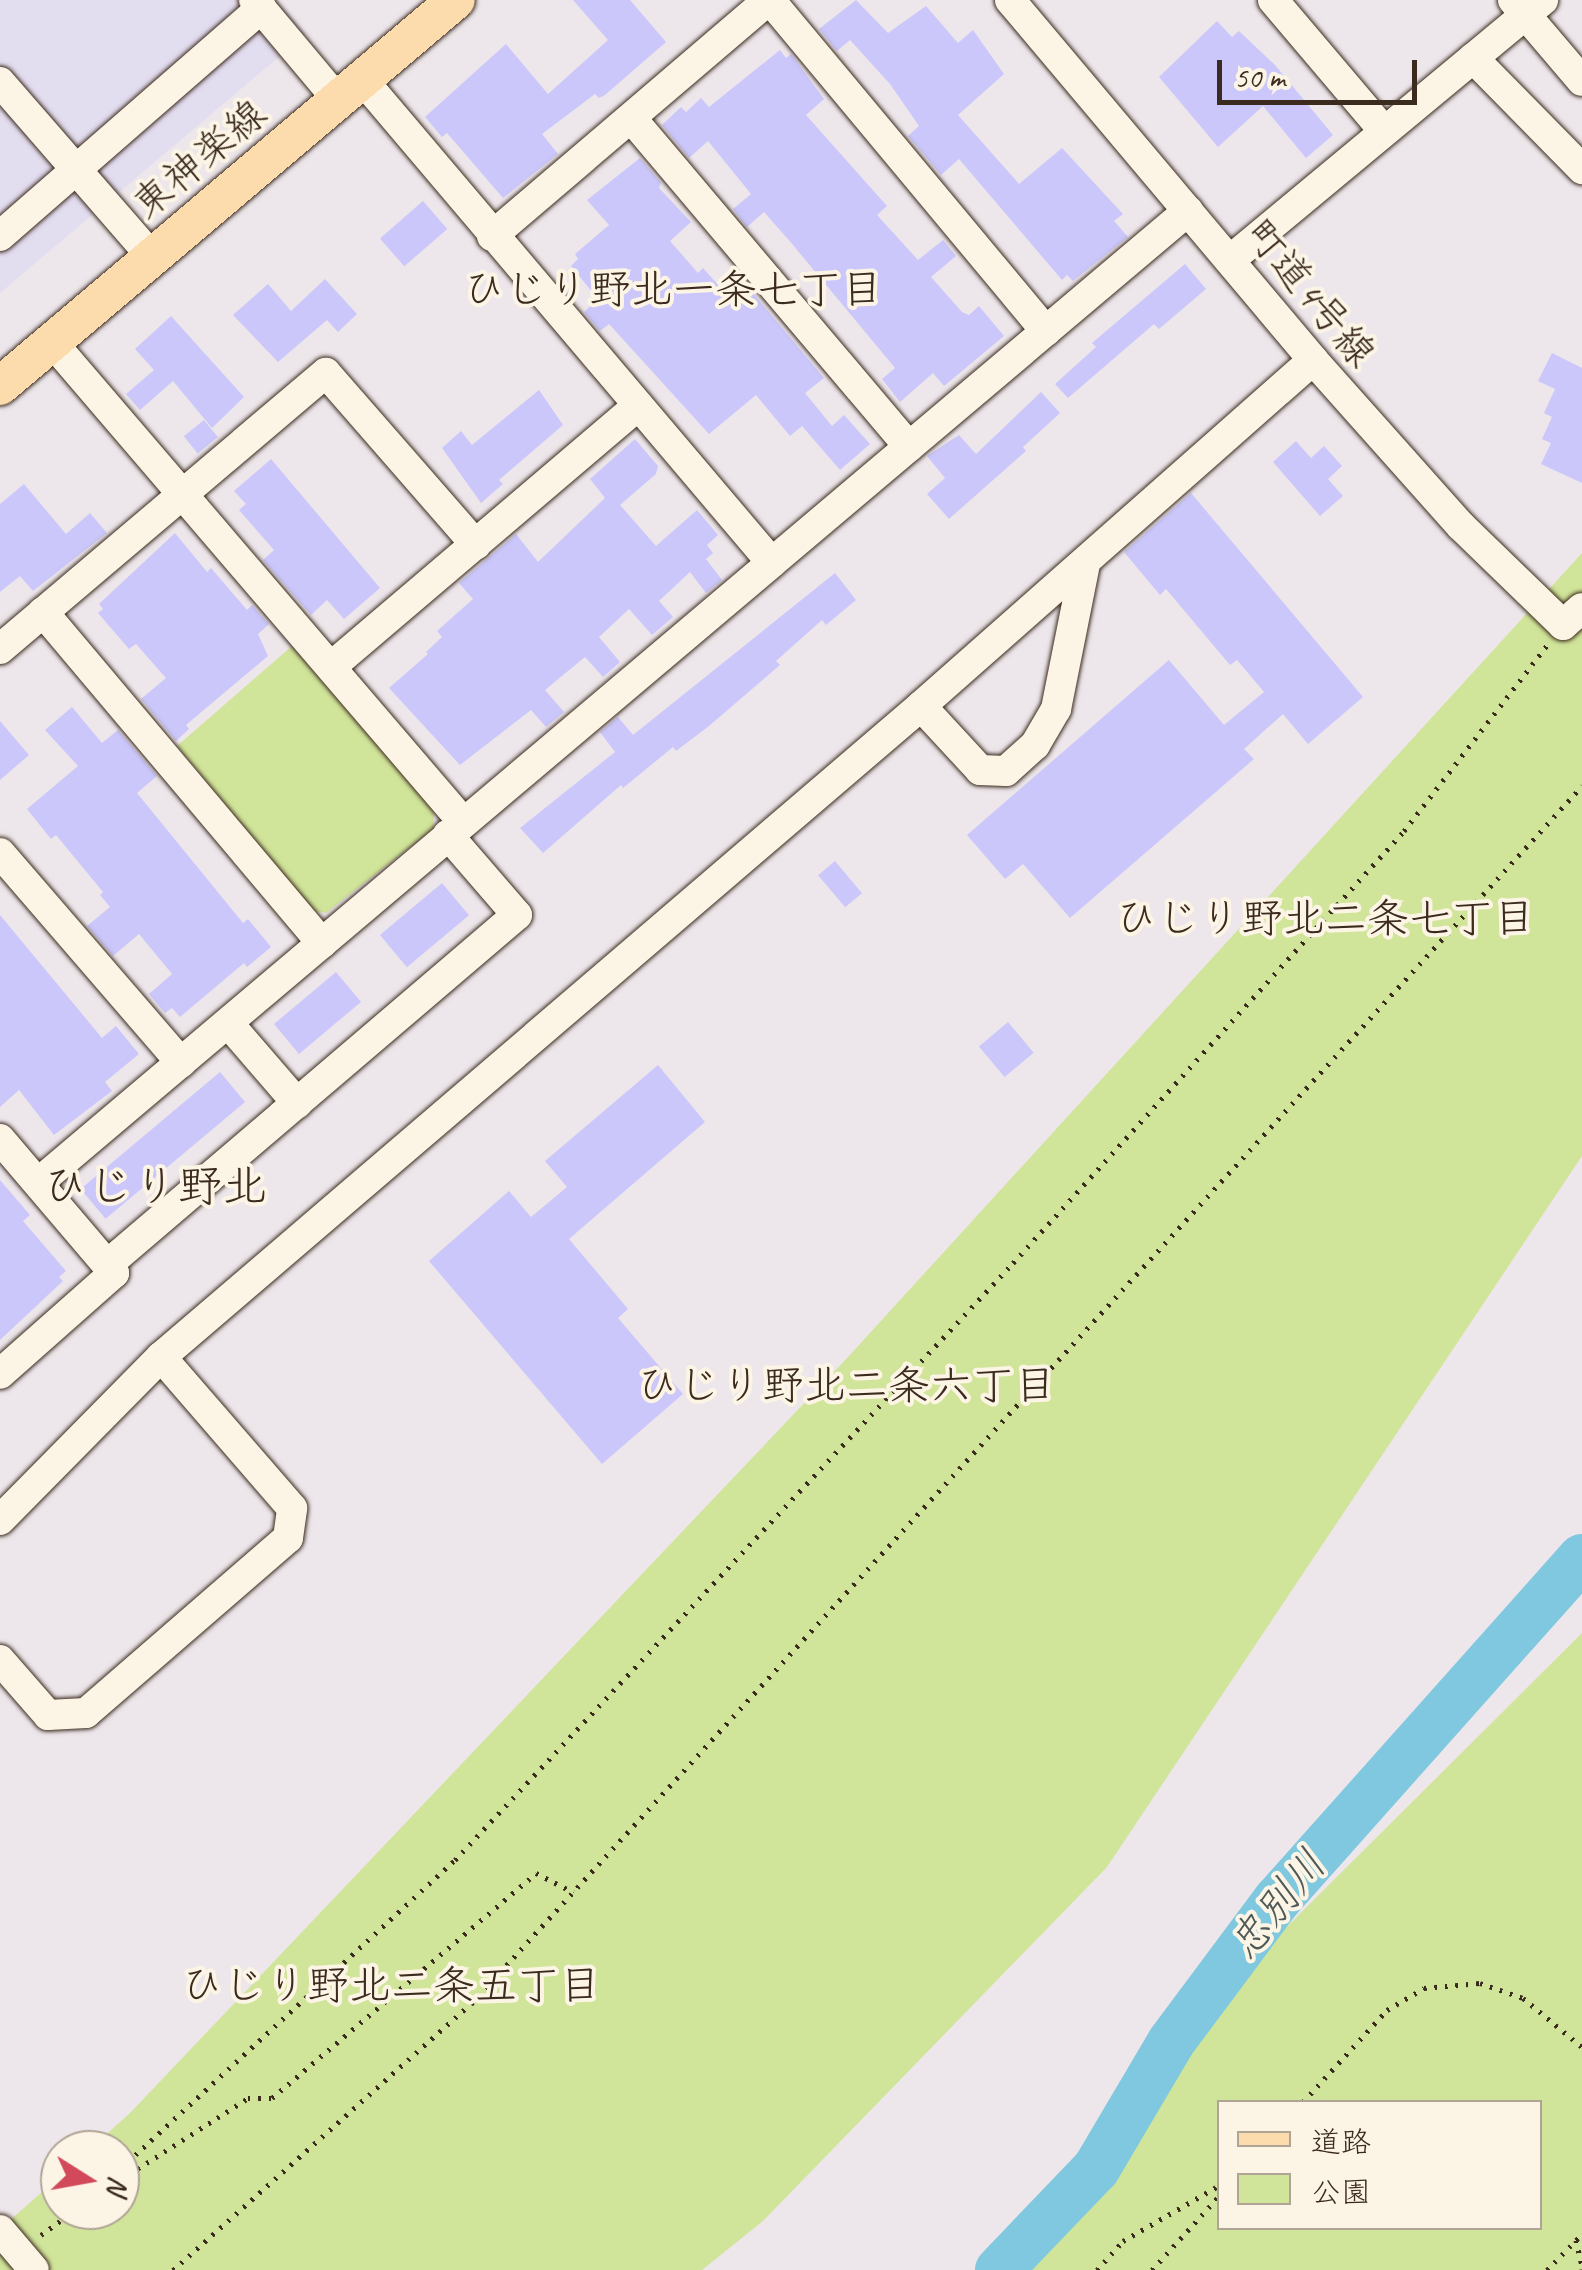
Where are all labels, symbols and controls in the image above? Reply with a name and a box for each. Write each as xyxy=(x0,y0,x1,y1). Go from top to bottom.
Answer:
scale bar xyxy=(1222,40,1422,102)
text: 50 m xyxy=(1234,58,1285,96)
street label: 東神楽線 xyxy=(122,89,276,229)
street label: 町道4号線 xyxy=(1234,209,1386,377)
district label: ひじり野北一条七丁目 xyxy=(463,265,883,315)
district label: ひじり野北二条七丁目 xyxy=(1115,894,1535,944)
district label: ひじり野北 xyxy=(43,1160,267,1214)
district label: ひじり野北二条六丁目 xyxy=(636,1361,1056,1411)
water label: 忠別川 xyxy=(1219,1840,1337,1970)
district label: ひじり野北二条五丁目 xyxy=(181,1961,601,2011)
legend xyxy=(1217,2100,1542,2230)
text: 道路 xyxy=(1311,2123,1371,2161)
north arrow xyxy=(40,2130,140,2230)
text: 公園 xyxy=(1311,2173,1371,2211)
text: N xyxy=(99,2174,137,2197)

